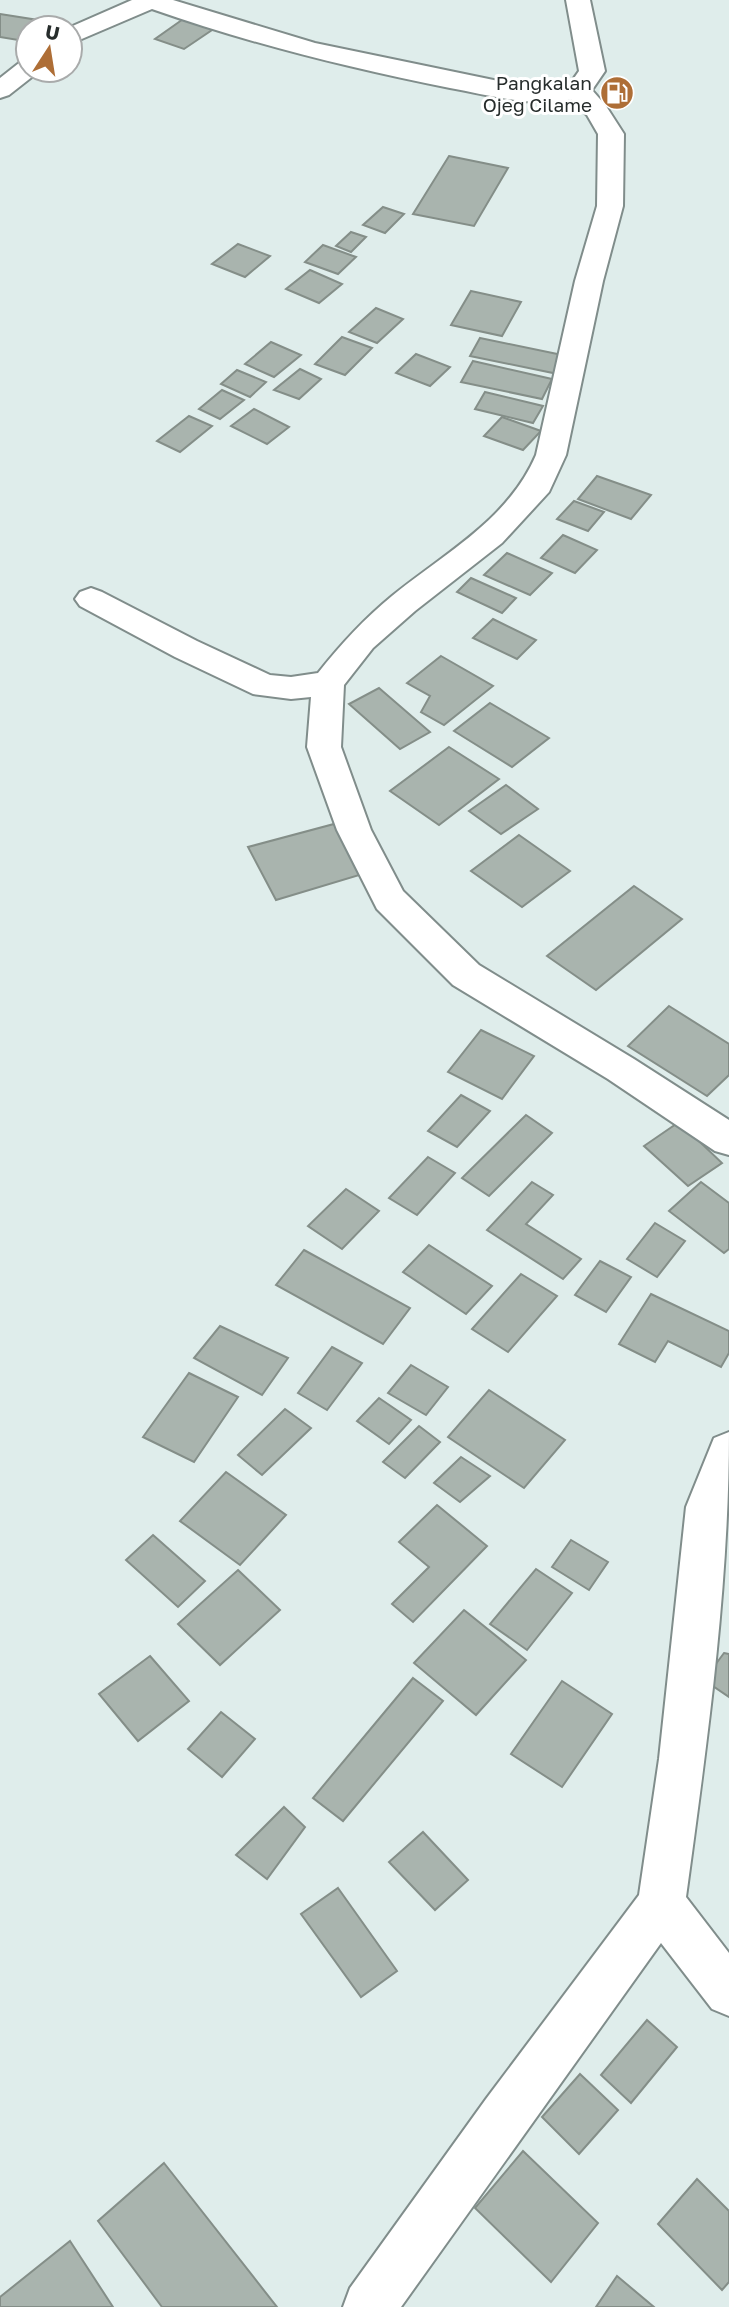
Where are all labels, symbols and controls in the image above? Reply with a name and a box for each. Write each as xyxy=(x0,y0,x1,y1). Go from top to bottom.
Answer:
north arrow xyxy=(14,14,84,84)
text: U xyxy=(43,19,62,45)
place label: Pangkalan Ojeg Cilame xyxy=(483,71,592,116)
fuel station icon: Pangkalan Ojeg Cilame xyxy=(598,74,636,112)

